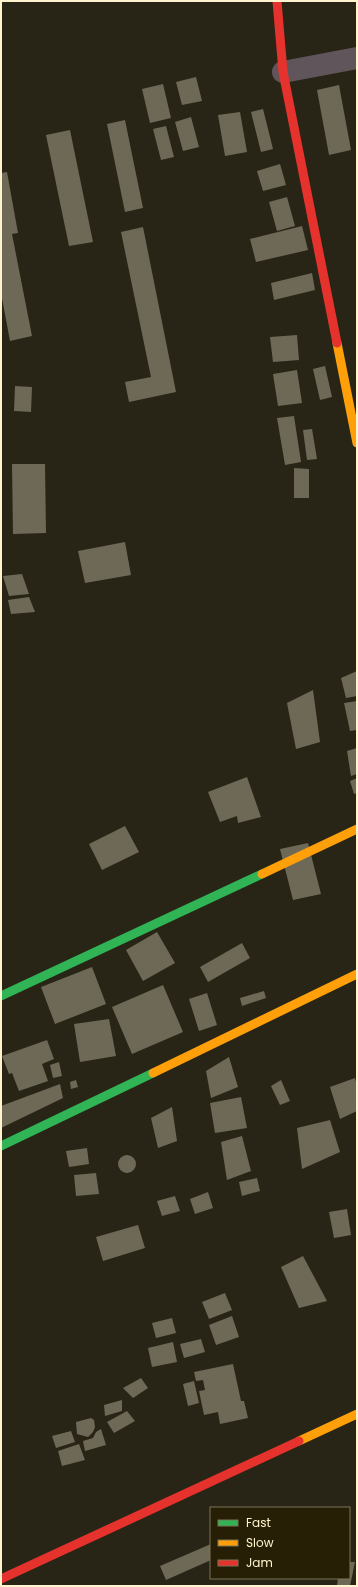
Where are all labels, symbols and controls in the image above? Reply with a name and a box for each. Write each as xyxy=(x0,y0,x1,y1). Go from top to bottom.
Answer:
legend xyxy=(210,1507,350,1579)
text: Fast xyxy=(246,1514,271,1531)
text: Slow xyxy=(246,1534,274,1551)
text: Jam xyxy=(246,1554,273,1571)

